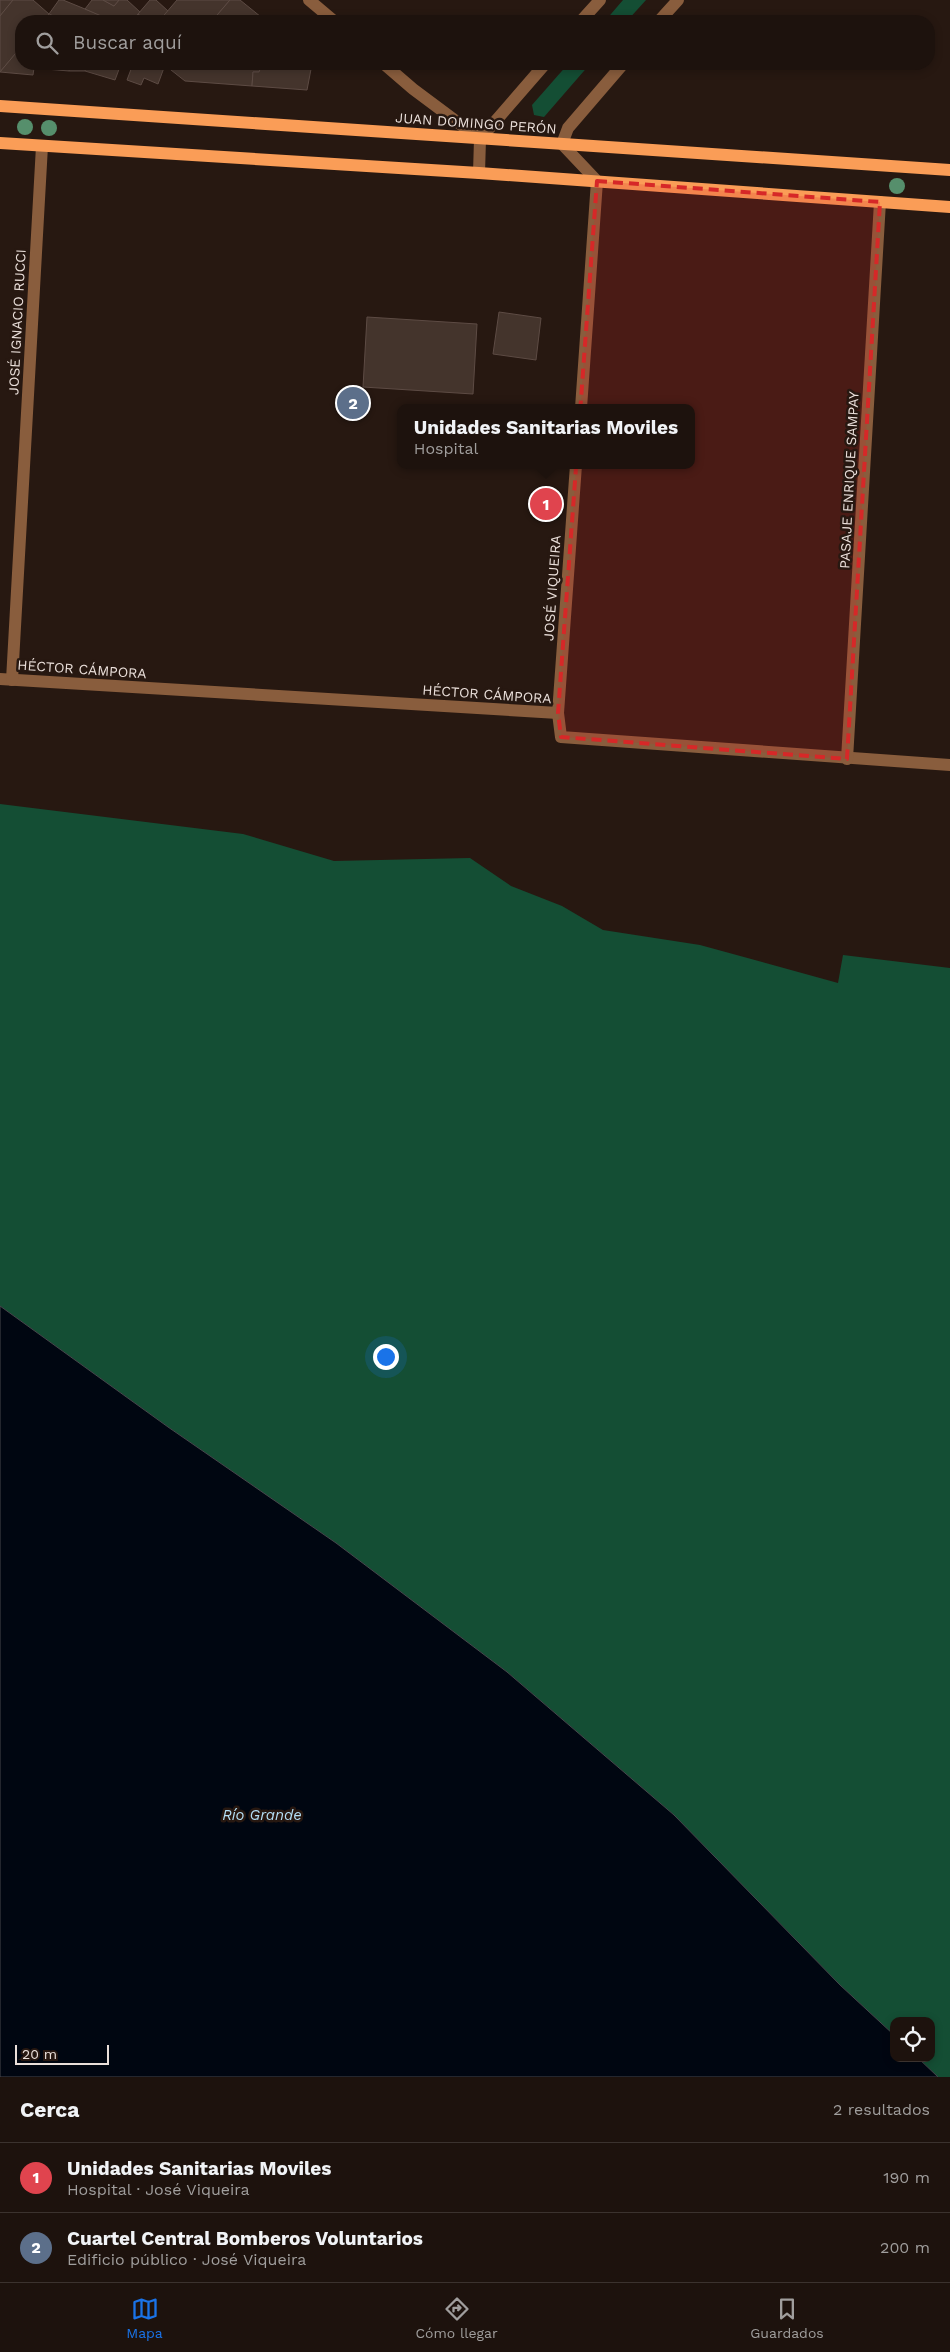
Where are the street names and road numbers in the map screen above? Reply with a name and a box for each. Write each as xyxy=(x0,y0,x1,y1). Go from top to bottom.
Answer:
street label: JUAN DOMINGO PERÓN xyxy=(395,109,557,137)
street label: JOSÉ IGNACIO RUCCI xyxy=(5,249,29,395)
street label: PASAJE ENRIQUE SAMPAY xyxy=(836,391,862,569)
street label: JOSÉ VIQUEIRA xyxy=(540,535,564,641)
street label: HÉCTOR CÁMPORA xyxy=(17,656,147,682)
street label: HÉCTOR CÁMPORA xyxy=(422,681,552,707)

